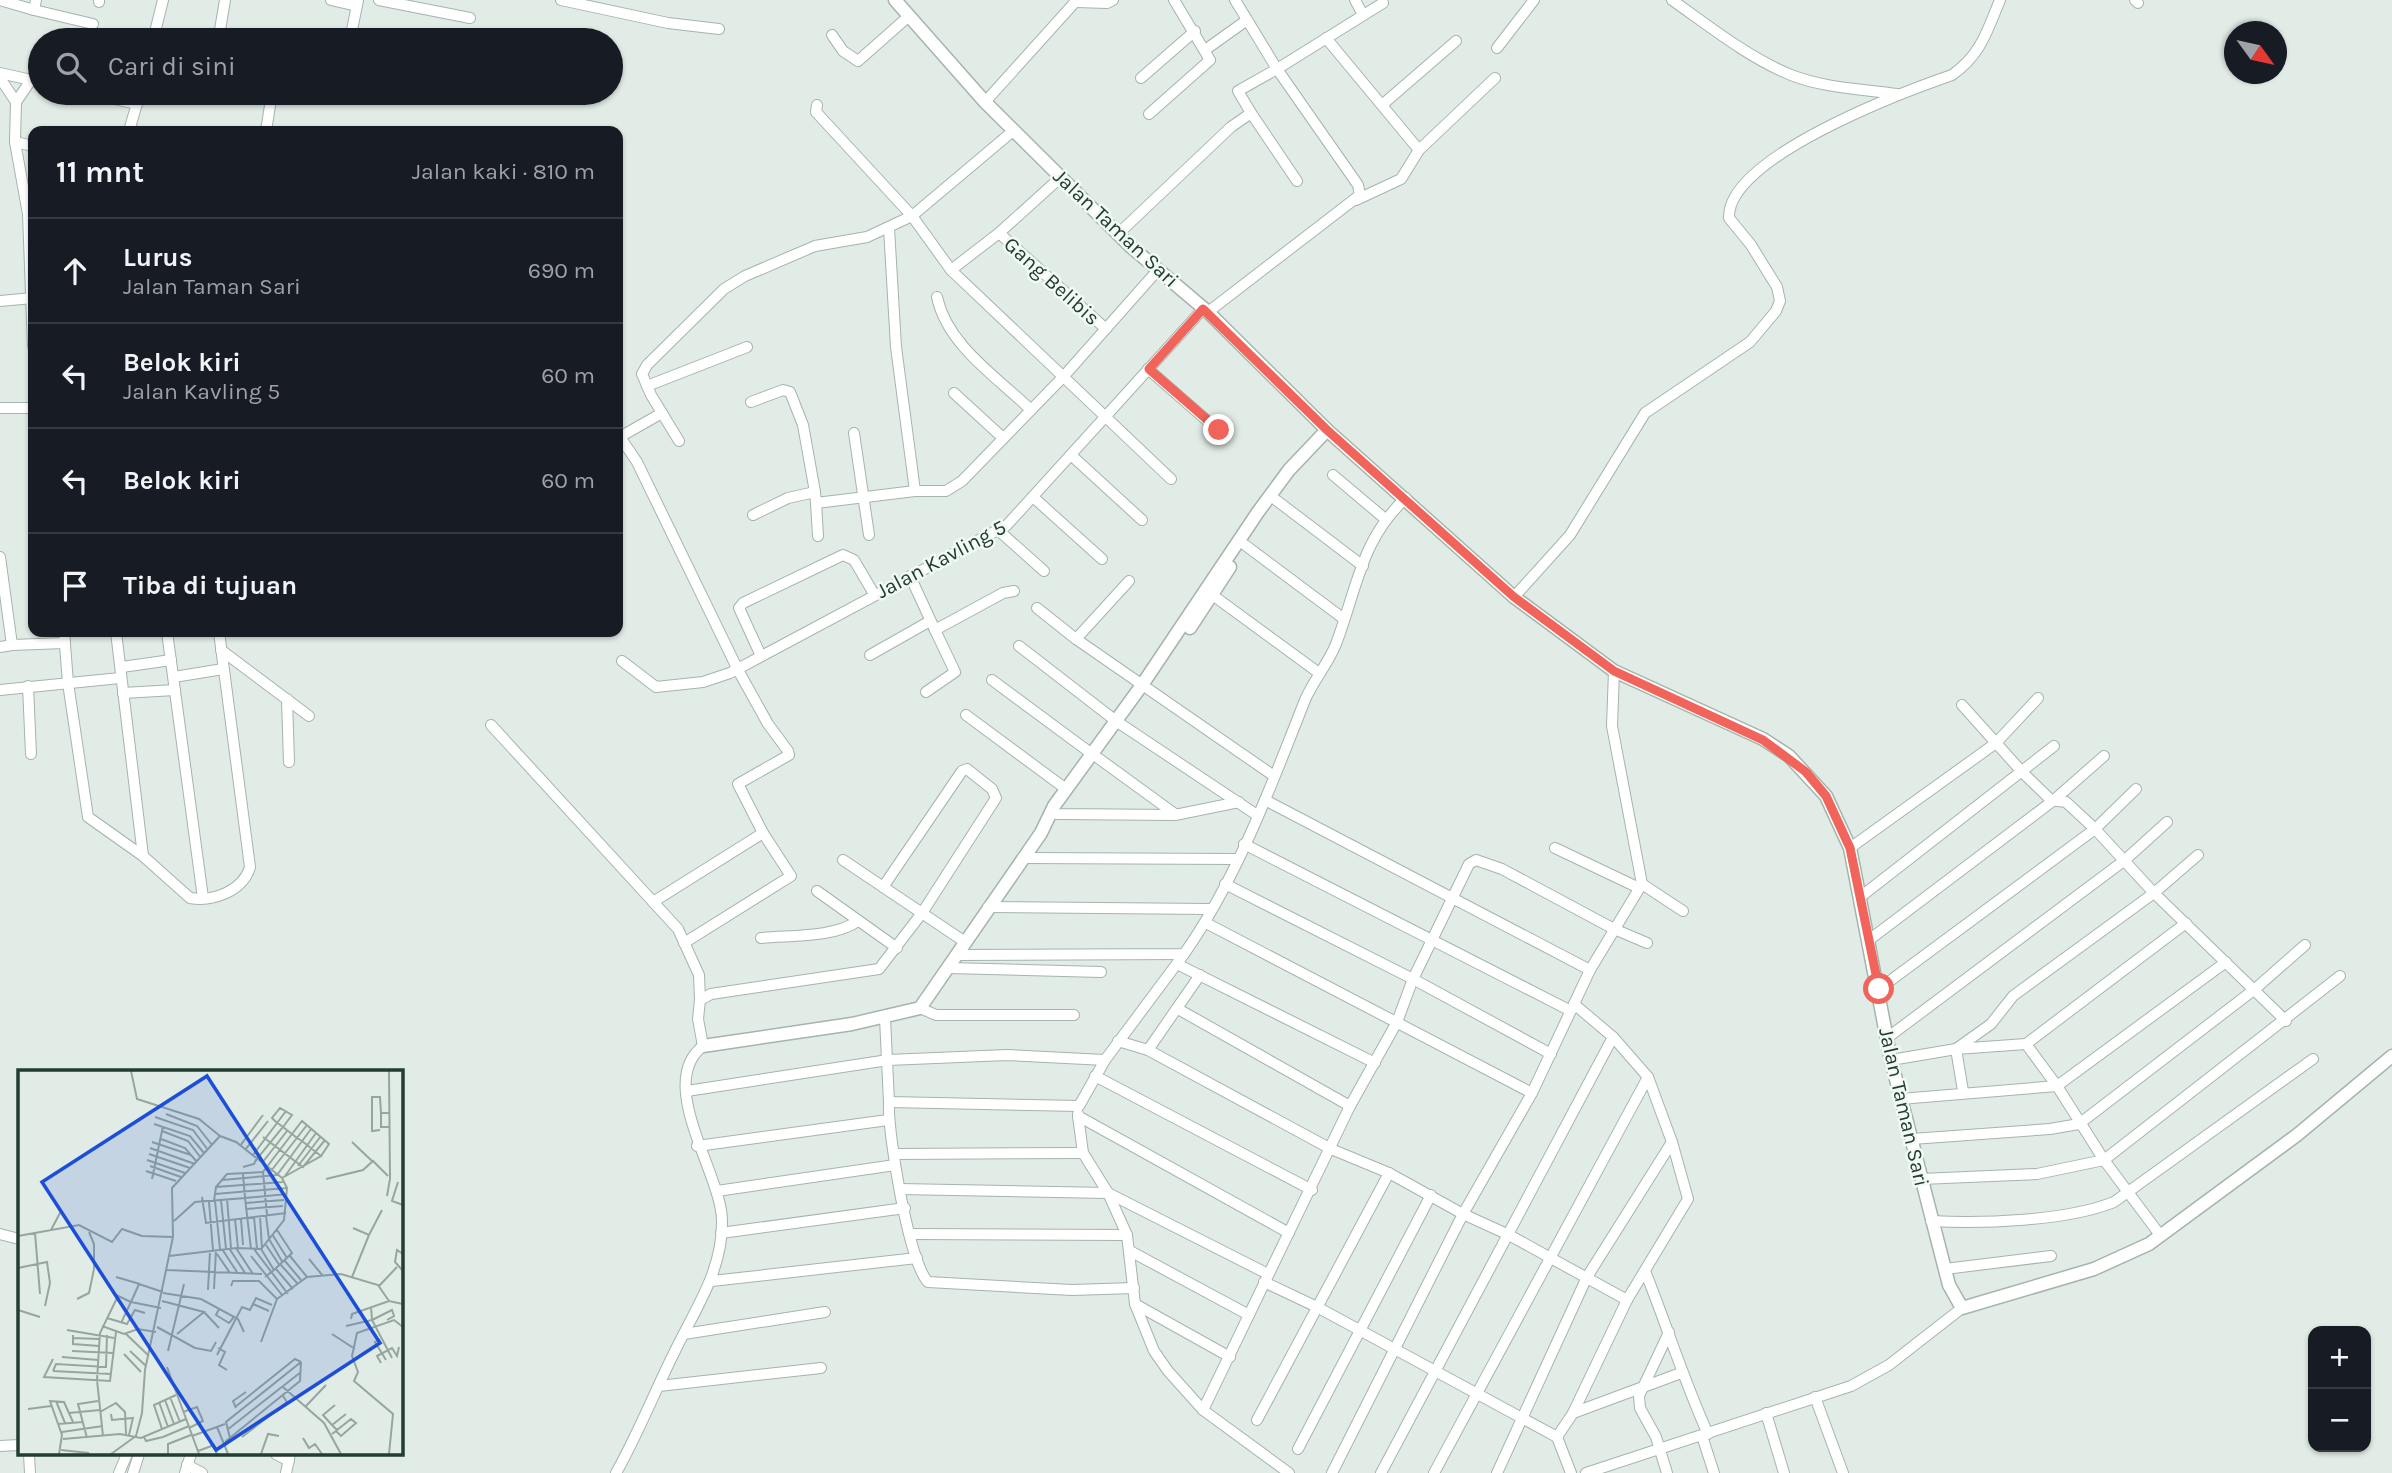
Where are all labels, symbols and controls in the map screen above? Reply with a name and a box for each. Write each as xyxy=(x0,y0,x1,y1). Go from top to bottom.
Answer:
north arrow xyxy=(2224,21,2287,84)
search box xyxy=(28,28,623,105)
icon: search xyxy=(52,48,90,86)
text: Cari di sini xyxy=(108,51,236,82)
text: 11 mnt xyxy=(56,154,144,190)
text: Jalan kaki · 810 m xyxy=(412,158,595,185)
street label: Jalan Taman Sari xyxy=(1048,164,1184,292)
street label: Gang Belibis xyxy=(999,232,1105,330)
text: Lurus xyxy=(123,242,192,273)
icon: ahead xyxy=(56,252,94,290)
text: 690 m xyxy=(528,257,595,284)
text: Jalan Taman Sari xyxy=(123,273,301,300)
text: Belok kiri xyxy=(123,347,241,378)
icon: left xyxy=(56,357,94,395)
text: 60 m xyxy=(541,362,595,389)
text: Jalan Kavling 5 xyxy=(123,378,280,405)
route end xyxy=(1203,414,1234,445)
icon: left xyxy=(56,462,94,500)
text: Belok kiri xyxy=(123,465,241,496)
text: 60 m xyxy=(541,467,595,494)
street label: Jalan Kavling 5 xyxy=(872,515,1010,603)
icon: arrive xyxy=(56,567,94,605)
text: Tiba di tujuan xyxy=(123,570,297,601)
route start xyxy=(1863,973,1894,1004)
street label: Jalan Taman Sari xyxy=(1874,1025,1934,1189)
inset map xyxy=(18,1070,402,1456)
map controls xyxy=(2308,1326,2371,1452)
button: + xyxy=(2308,1326,2371,1389)
button: − xyxy=(2308,1389,2371,1452)

